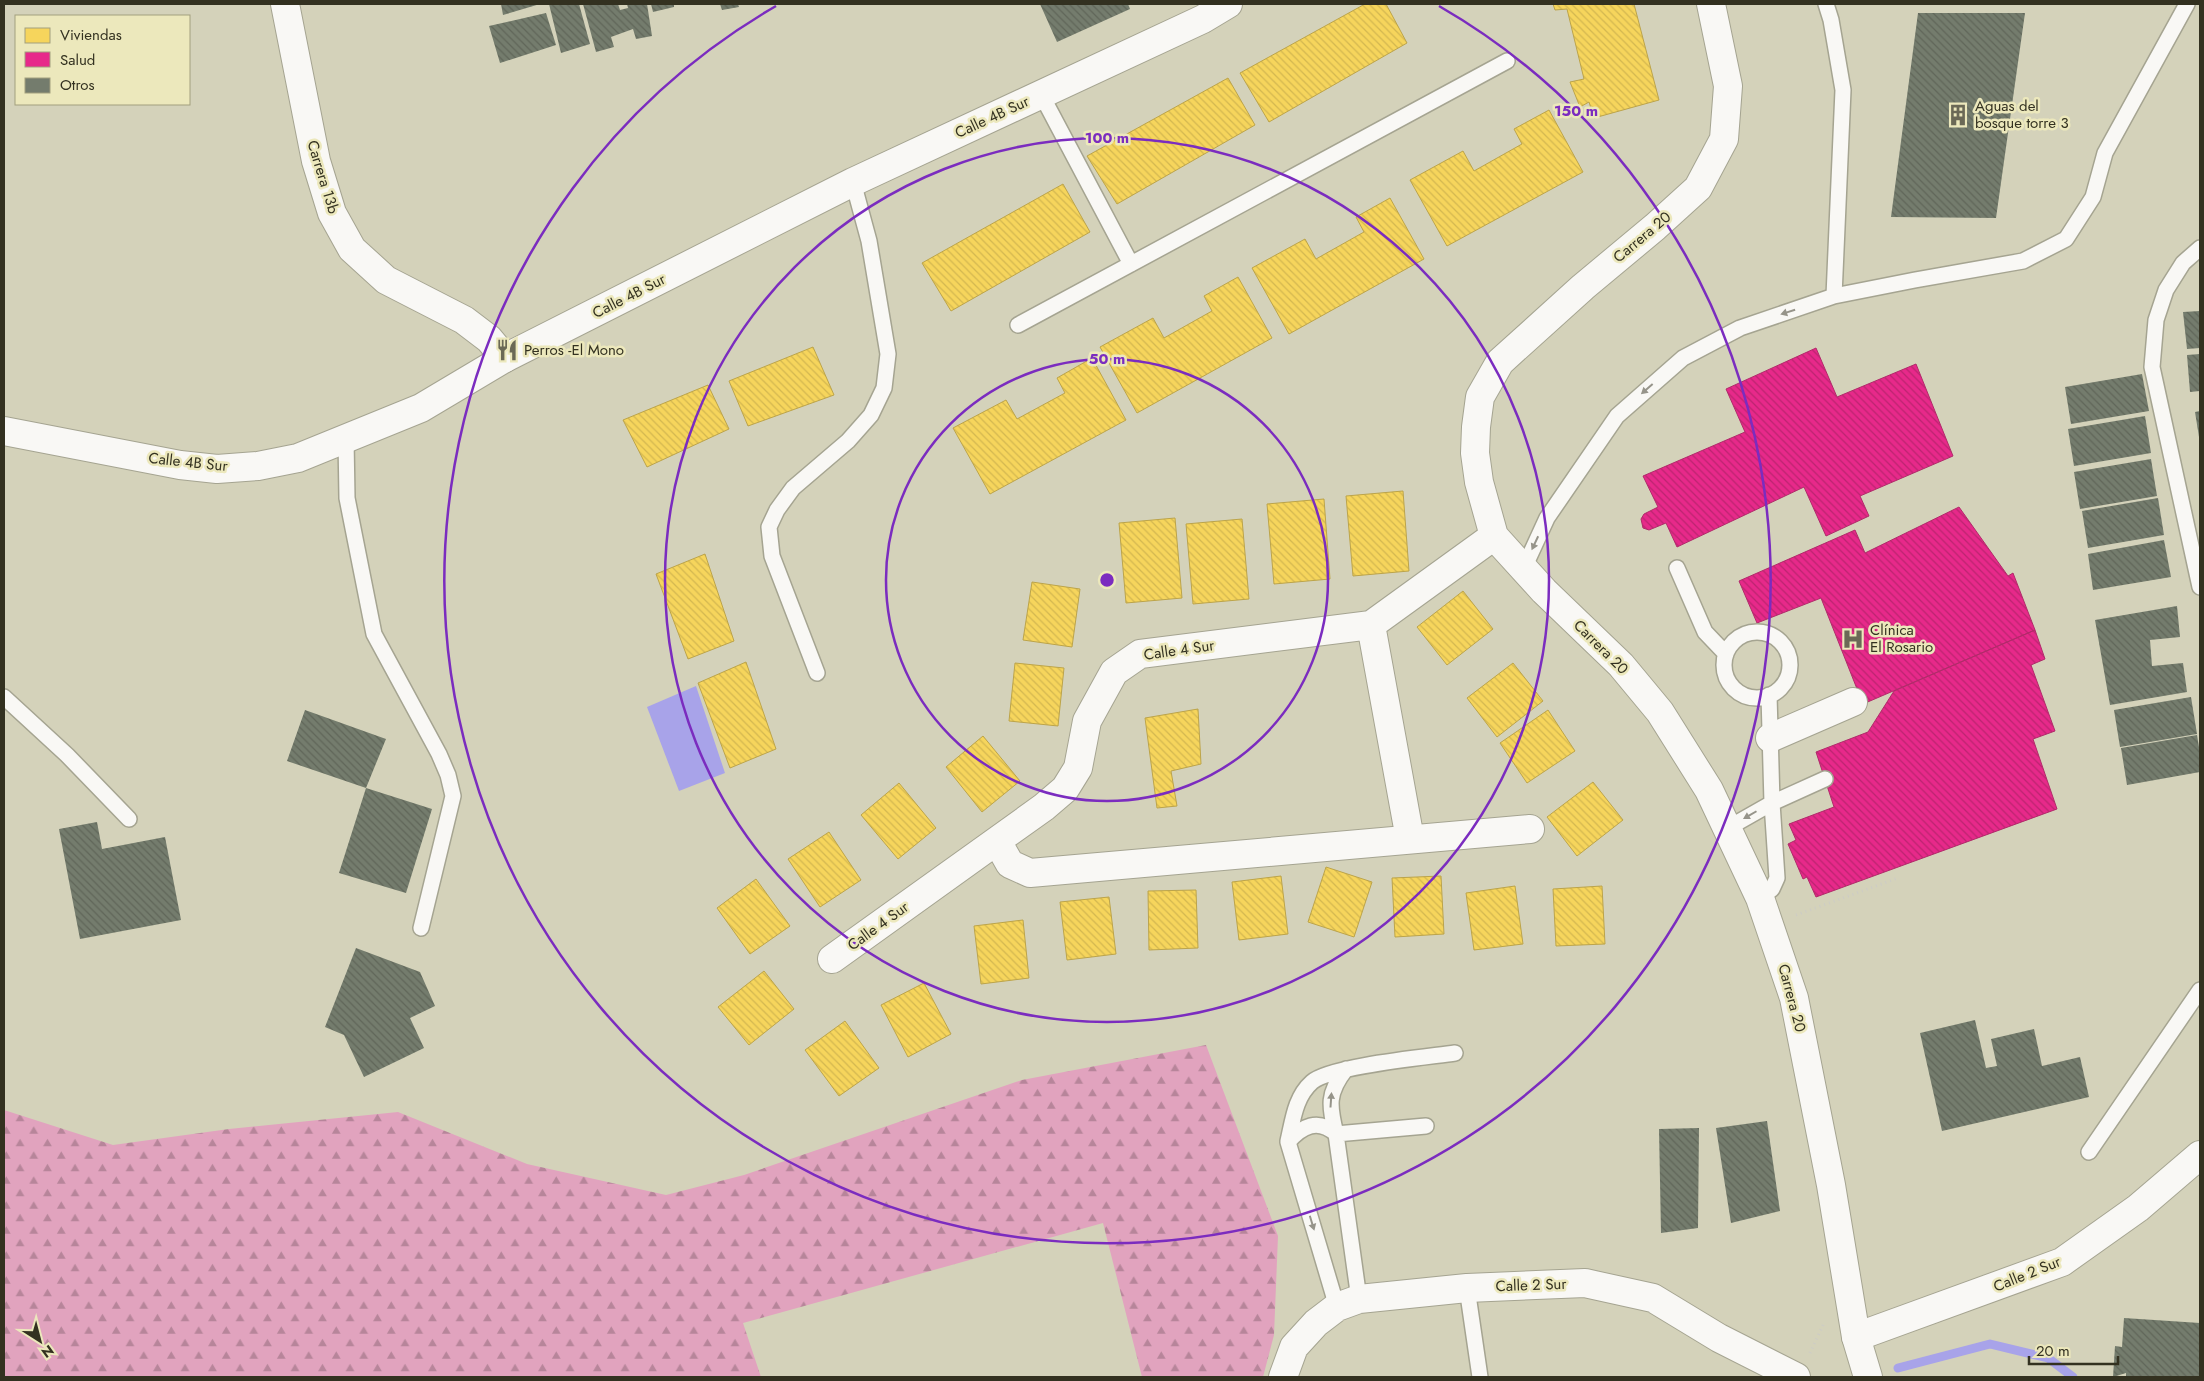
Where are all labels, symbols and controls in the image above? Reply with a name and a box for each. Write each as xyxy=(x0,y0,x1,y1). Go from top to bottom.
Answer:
legend xyxy=(15,15,190,105)
text: Viviendas xyxy=(60,24,122,46)
text: Salud xyxy=(60,49,95,71)
text: Otros xyxy=(60,74,95,96)
street label: Calle 4B Sur xyxy=(951,90,1033,144)
place label: Aguas del bosque torre 3 xyxy=(1975,95,2069,134)
text: 150 m xyxy=(1554,100,1598,122)
building icon: Aguas del bosque torre 3 xyxy=(1945,102,1971,128)
text: 100 m xyxy=(1085,127,1129,149)
street label: Carrera 13b xyxy=(301,138,345,217)
street label: Carrera 20 xyxy=(1608,206,1676,268)
street label: Calle 4B Sur xyxy=(589,268,670,324)
one-way arrow xyxy=(1780,308,1795,316)
restaurant icon: Perros -El Mono xyxy=(494,337,520,363)
place label: Perros -El Mono xyxy=(524,339,624,361)
text: 50 m xyxy=(1089,348,1125,370)
one-way arrow xyxy=(1642,383,1654,395)
street label: Calle 4B Sur xyxy=(147,447,230,477)
one-way arrow xyxy=(1531,536,1539,550)
centre of rings xyxy=(1098,571,1116,589)
street label: Carrera 20 xyxy=(1569,615,1633,679)
place label: Clínica El Rosario xyxy=(1870,619,1933,658)
hospital icon: Clínica El Rosario xyxy=(1840,626,1866,652)
street label: Calle 4 Sur xyxy=(1142,634,1217,666)
one-way arrow xyxy=(1744,811,1757,820)
street label: Calle 4 Sur xyxy=(843,896,914,956)
street label: Carrera 20 xyxy=(1772,961,1812,1035)
one-way arrow xyxy=(1328,1091,1336,1107)
one-way arrow xyxy=(1308,1215,1316,1230)
street label: Calle 2 Sur xyxy=(1990,1250,2065,1297)
street label: Calle 2 Sur xyxy=(1495,1273,1568,1297)
north arrow xyxy=(15,1316,65,1366)
scale bar xyxy=(2029,1334,2118,1366)
text: N xyxy=(37,1340,58,1363)
text: 20 m xyxy=(2036,1340,2070,1362)

